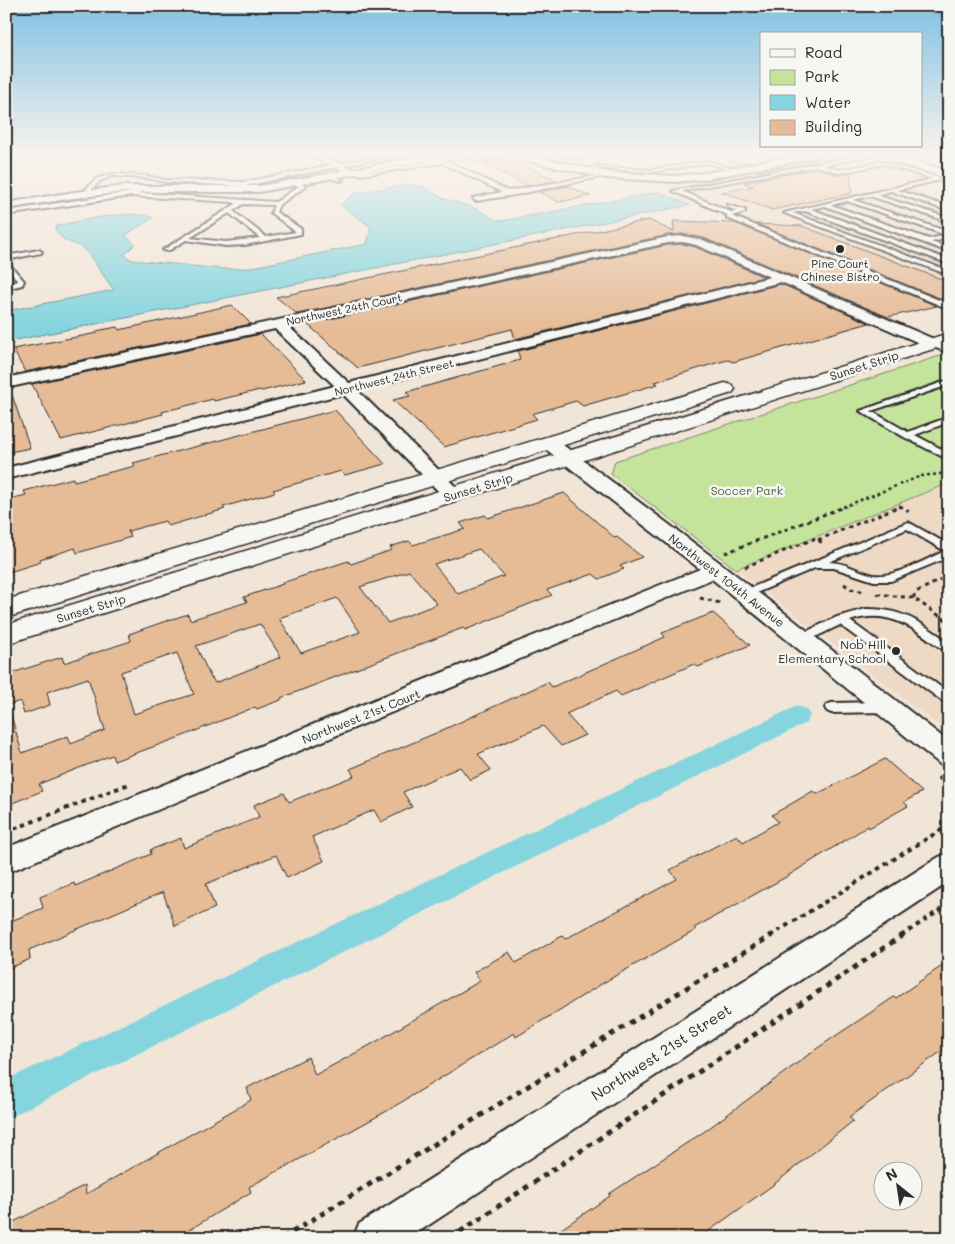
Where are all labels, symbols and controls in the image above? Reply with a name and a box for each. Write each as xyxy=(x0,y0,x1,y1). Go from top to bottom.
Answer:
legend xyxy=(760,32,922,148)
text: Road xyxy=(805,42,842,62)
text: Park xyxy=(805,66,839,86)
text: Water xyxy=(805,92,851,112)
text: Building xyxy=(805,116,862,136)
marker: Pine Court Chinese Bistro xyxy=(834,243,846,255)
place label: Pine Court Chinese Bistro xyxy=(801,256,880,284)
street label: Northwest 24th Court xyxy=(285,289,404,329)
street label: Sunset Strip xyxy=(828,346,900,384)
street label: Northwest 24th Street xyxy=(333,355,455,399)
street label: Sunset Strip xyxy=(441,469,515,505)
park label: Soccer Park xyxy=(711,482,783,498)
street label: Northwest 104th Avenue xyxy=(666,530,788,630)
street label: Sunset Strip xyxy=(54,590,128,626)
place label: Nob Hill Elementary School xyxy=(778,636,886,666)
marker: Nob Hill Elementary School xyxy=(890,645,902,657)
street label: Northwest 21st Court xyxy=(299,685,423,747)
street label: Northwest 21st Street xyxy=(587,999,735,1105)
north arrow xyxy=(872,1162,922,1212)
text: N xyxy=(882,1163,901,1185)

